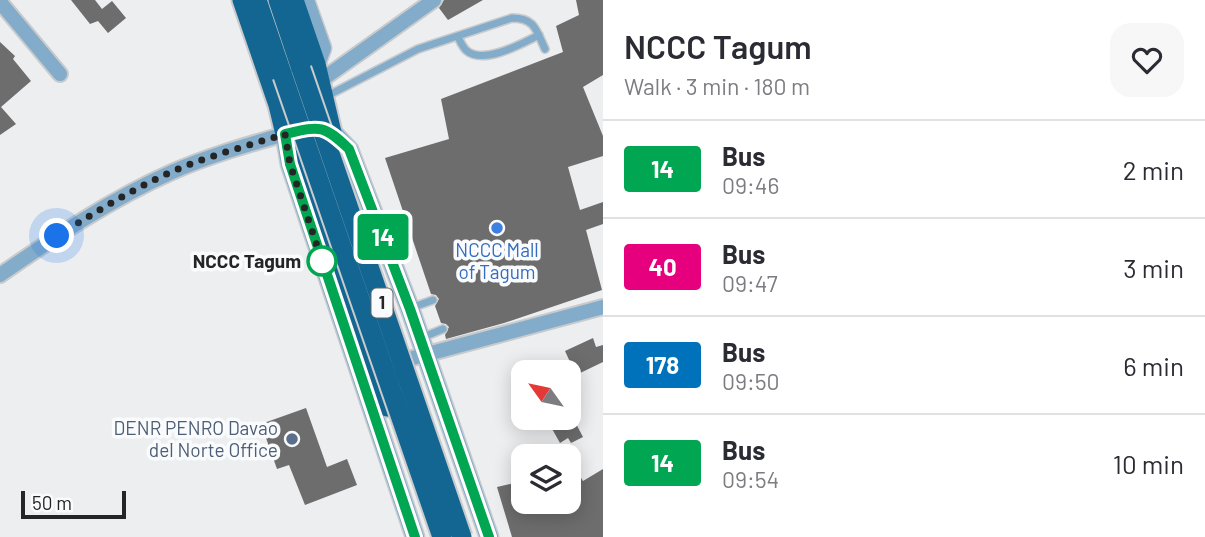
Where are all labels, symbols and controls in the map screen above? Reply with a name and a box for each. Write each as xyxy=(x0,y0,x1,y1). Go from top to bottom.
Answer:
button: heart xyxy=(1110,23,1184,97)
text: NCCC Tagum xyxy=(624,26,812,66)
text: Walk · 3 min · 180 m xyxy=(624,72,810,100)
text: Bus xyxy=(722,140,765,171)
text: 14 xyxy=(651,154,674,183)
text: 2 min xyxy=(1123,154,1184,185)
text: 09:46 xyxy=(722,171,779,199)
line badge: 14 xyxy=(352,214,414,260)
your location xyxy=(39,218,74,253)
marker: NCCC Mall of Tagum xyxy=(489,220,505,236)
text: 14 xyxy=(371,222,395,251)
place label: NCCC Mall of Tagum xyxy=(455,238,539,283)
text: Bus xyxy=(722,238,765,269)
marker: NCCC Tagum xyxy=(307,246,337,276)
place label: NCCC Tagum xyxy=(193,249,301,272)
text: 40 xyxy=(648,252,677,281)
text: 3 min xyxy=(1123,252,1184,283)
text: 09:47 xyxy=(722,269,778,297)
road number: 1 xyxy=(372,288,392,318)
text: Bus xyxy=(722,336,765,367)
text: 178 xyxy=(646,350,679,379)
text: 6 min xyxy=(1123,350,1184,381)
north arrow xyxy=(511,360,581,430)
map controls xyxy=(511,360,581,514)
text: 09:50 xyxy=(722,367,780,395)
place label: DENR PENRO Davao del Norte Office xyxy=(114,416,278,461)
marker: DENR PENRO Davao del Norte Office xyxy=(284,431,300,447)
text: Bus xyxy=(722,434,765,465)
button: layers xyxy=(511,444,581,514)
text: 14 xyxy=(651,448,674,477)
text: 10 min xyxy=(1113,448,1184,479)
text: 09:54 xyxy=(722,465,779,493)
scale bar xyxy=(21,488,126,520)
text: 50 m xyxy=(32,491,72,514)

